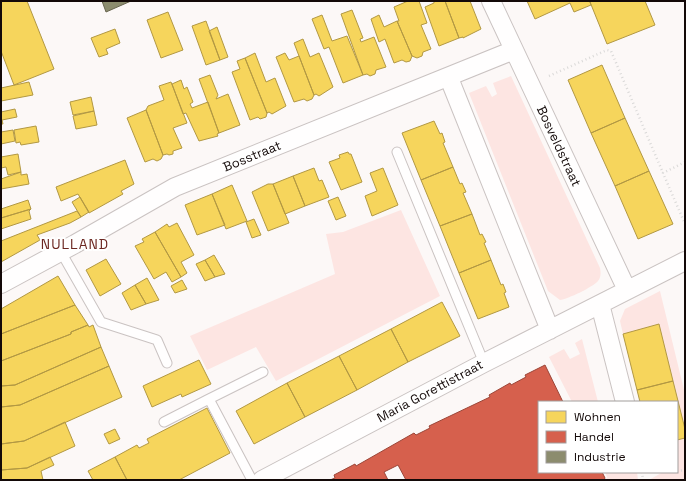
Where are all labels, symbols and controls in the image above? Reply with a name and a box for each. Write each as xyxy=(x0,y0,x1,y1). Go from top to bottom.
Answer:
street label: Bosveldstraat xyxy=(533,103,585,189)
street label: Bosstraat xyxy=(220,137,284,175)
district label: NULLAND xyxy=(41,235,109,253)
street label: Maria Gorettistraat xyxy=(374,356,486,426)
legend xyxy=(538,401,678,473)
text: Wohnen xyxy=(574,409,621,425)
text: Handel xyxy=(574,429,614,445)
text: Industrie xyxy=(574,449,626,465)

